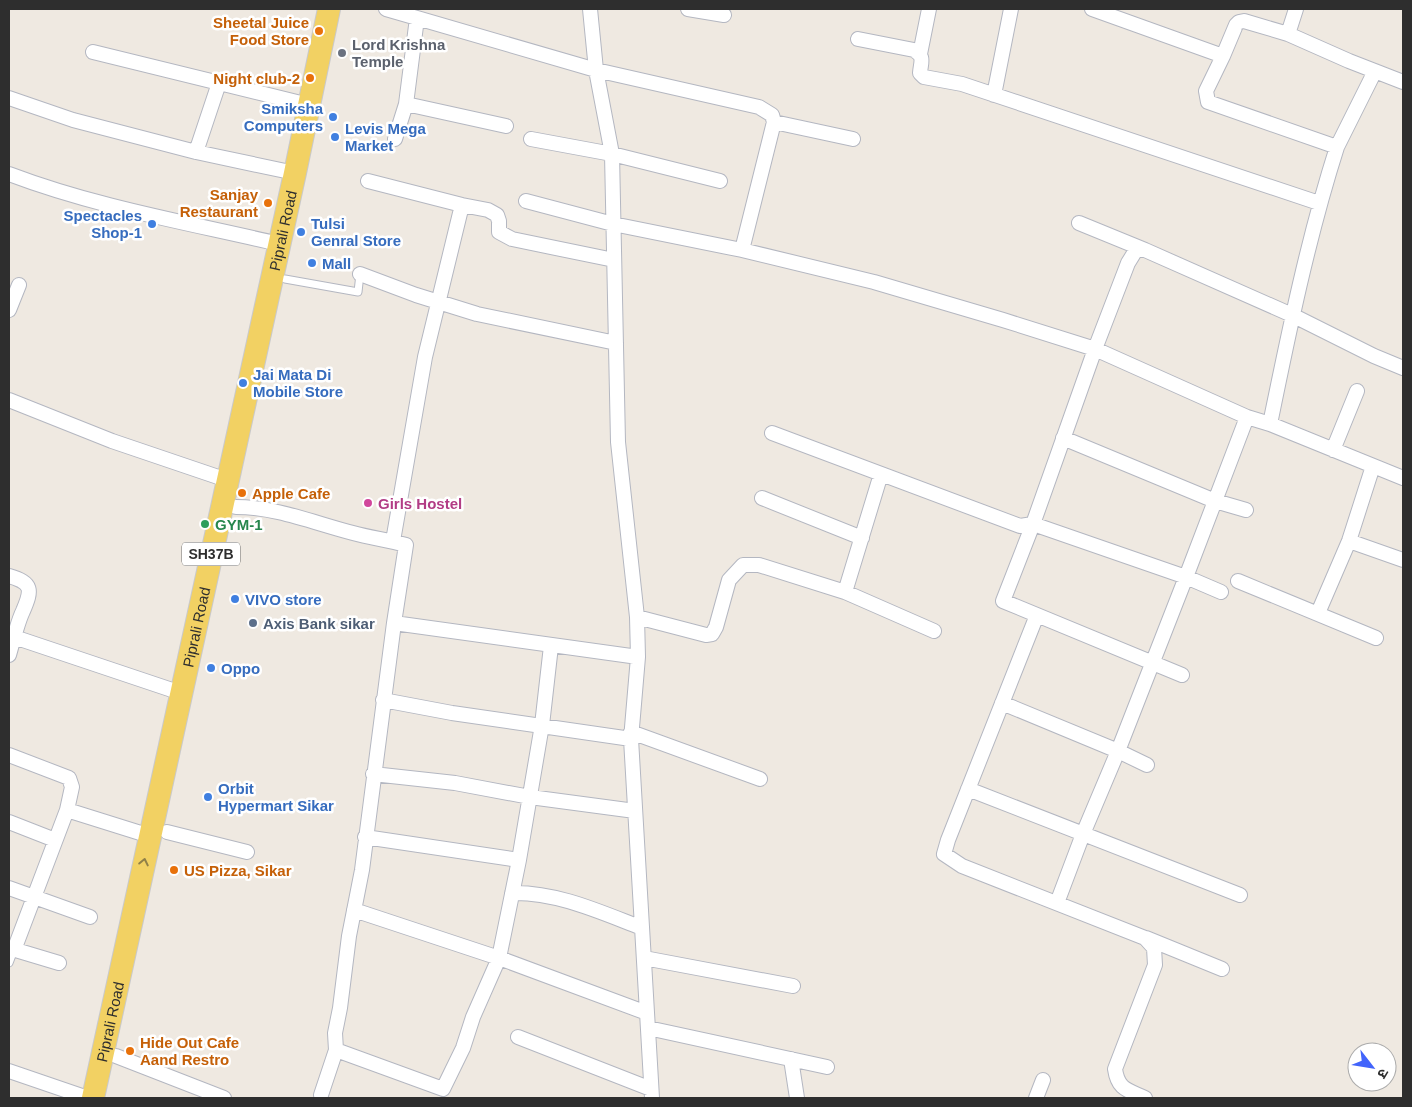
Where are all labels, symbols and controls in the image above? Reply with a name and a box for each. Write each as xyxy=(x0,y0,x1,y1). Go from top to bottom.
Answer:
place label: Sheetal Juice Food Store xyxy=(213,14,309,48)
marker: Sheetal Juice Food Store xyxy=(313,25,325,37)
place label: Lord Krishna Temple xyxy=(352,36,446,70)
marker: Lord Krishna Temple xyxy=(336,47,348,59)
place label: Night club-2 xyxy=(213,70,300,87)
marker: Night club-2 xyxy=(304,72,316,84)
place label: Smiksha Computers xyxy=(244,100,324,134)
marker: Smiksha Computers xyxy=(327,111,339,123)
place label: Levis Mega Market xyxy=(345,120,427,154)
marker: Levis Mega Market xyxy=(329,131,341,143)
place label: Sanjay Restaurant xyxy=(180,186,259,220)
street label: Piprali Road xyxy=(265,189,299,272)
marker: Sanjay Restaurant xyxy=(262,197,274,209)
place label: Spectacles Shop-1 xyxy=(64,207,142,241)
place label: Tulsi Genral Store xyxy=(311,215,401,249)
marker: Spectacles Shop-1 xyxy=(146,218,158,230)
marker: Tulsi Genral Store xyxy=(295,226,307,238)
place label: Mall xyxy=(322,255,351,272)
marker: Mall xyxy=(306,257,318,269)
place label: Jai Mata Di Mobile Store xyxy=(253,366,343,400)
marker: Jai Mata Di Mobile Store xyxy=(237,377,249,389)
place label: Apple Cafe xyxy=(252,485,330,502)
marker: Apple Cafe xyxy=(236,487,248,499)
place label: Girls Hostel xyxy=(378,495,462,512)
marker: Girls Hostel xyxy=(362,497,374,509)
place label: GYM-1 xyxy=(215,516,263,533)
marker: GYM-1 xyxy=(199,518,211,530)
road number: SH37B xyxy=(182,542,240,566)
street label: Piprali Road xyxy=(179,585,213,669)
place label: VIVO store xyxy=(245,591,322,608)
marker: VIVO store xyxy=(229,593,241,605)
place label: Axis Bank sikar xyxy=(263,615,375,632)
marker: Axis Bank sikar xyxy=(247,617,259,629)
place label: Oppo xyxy=(221,660,260,677)
marker: Oppo xyxy=(205,662,217,674)
place label: Orbit Hypermart Sikar xyxy=(218,780,334,814)
marker: Orbit Hypermart Sikar xyxy=(202,791,214,803)
one-way arrow xyxy=(138,858,149,867)
place label: US Pizza, Sikar xyxy=(184,862,292,879)
marker: US Pizza, Sikar xyxy=(168,864,180,876)
street label: Piprali Road xyxy=(93,980,127,1064)
place label: Hide Out Cafe Aand Restro xyxy=(140,1034,239,1068)
north arrow xyxy=(1347,1042,1397,1092)
marker: Hide Out Cafe Aand Restro xyxy=(124,1045,136,1057)
text: उ xyxy=(1374,1066,1392,1082)

